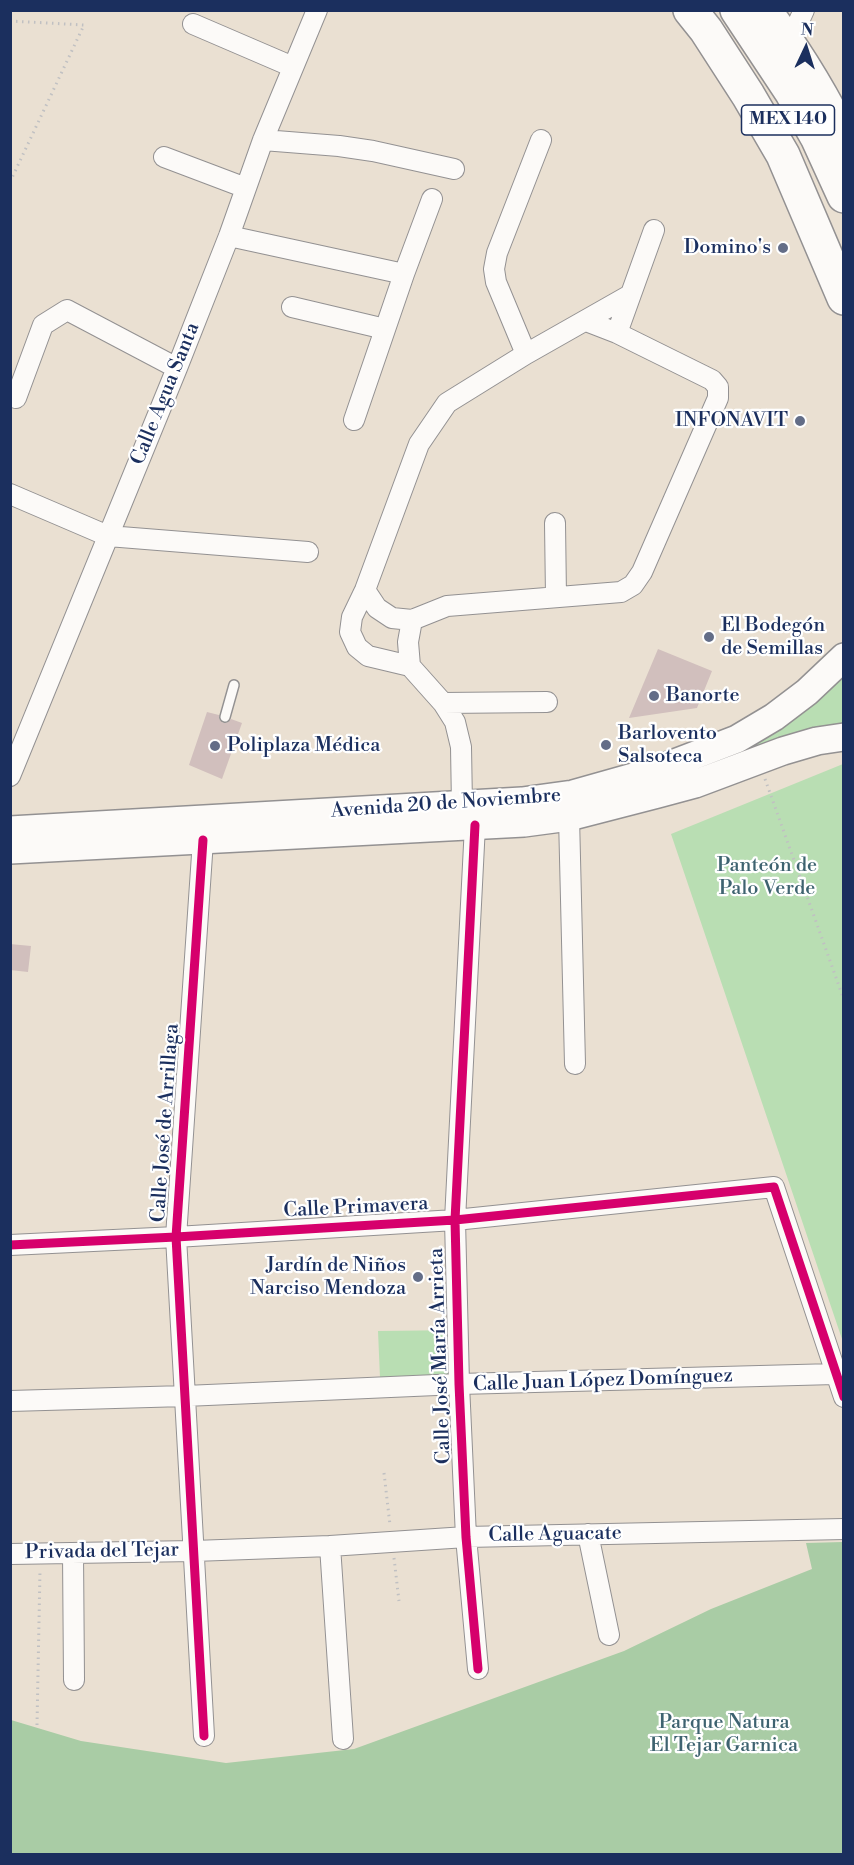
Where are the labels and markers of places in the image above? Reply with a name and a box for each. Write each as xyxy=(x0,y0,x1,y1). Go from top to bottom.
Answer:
place label: Domino's xyxy=(684,236,771,260)
marker: Domino's xyxy=(776,241,790,255)
place label: INFONAVIT xyxy=(675,409,788,433)
marker: INFONAVIT xyxy=(793,414,807,428)
place label: El Bodegón de Semillas xyxy=(721,614,825,661)
marker: El Bodegón de Semillas xyxy=(702,630,716,644)
place label: Banorte xyxy=(666,684,740,708)
marker: Banorte xyxy=(647,689,661,703)
place label: Barlovento Salsoteca xyxy=(618,722,717,769)
place label: Poliplaza Médica xyxy=(227,734,380,758)
marker: Barlovento Salsoteca xyxy=(599,738,613,752)
marker: Poliplaza Médica xyxy=(208,739,222,753)
place label: Jardín de Niños Narciso Mendoza xyxy=(250,1254,406,1301)
marker: Jardín de Niños Narciso Mendoza xyxy=(411,1270,425,1284)

